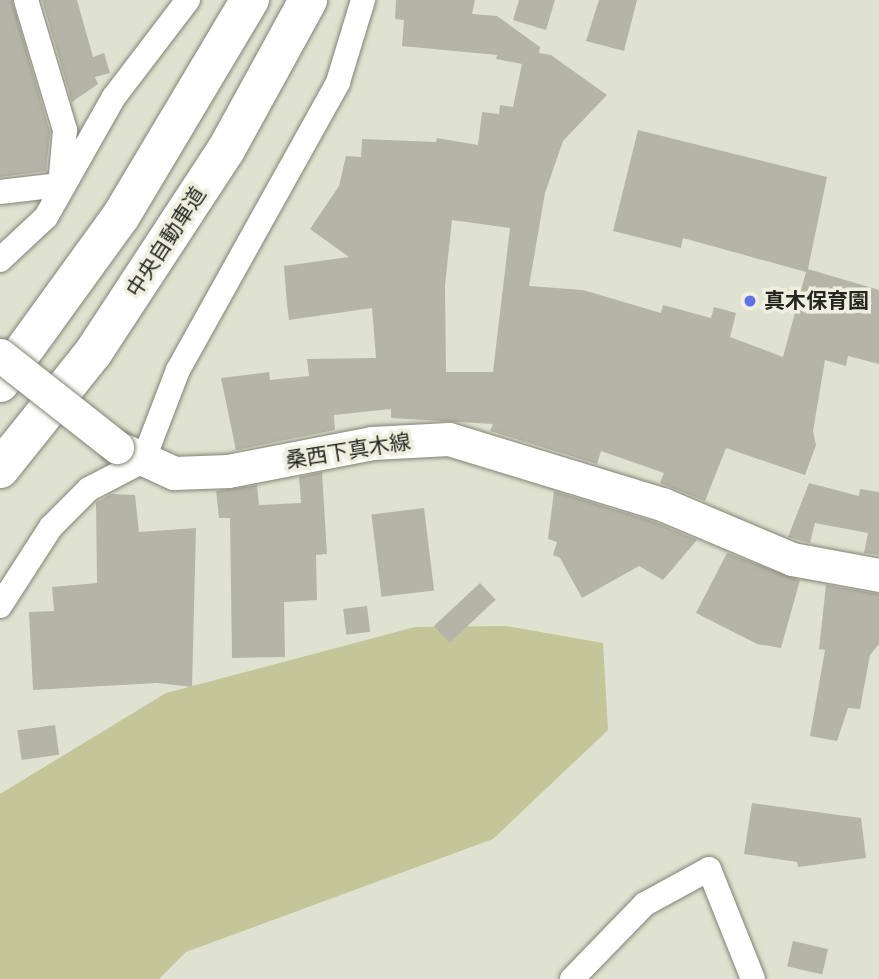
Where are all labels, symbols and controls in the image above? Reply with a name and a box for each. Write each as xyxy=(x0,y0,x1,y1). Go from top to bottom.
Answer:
street label: 中央自動車道 xyxy=(121,182,211,302)
place label: 真木保育園 xyxy=(764,288,869,314)
marker: 真木保育園 xyxy=(742,293,758,309)
street label: 桑西下真木線 xyxy=(284,429,412,473)

